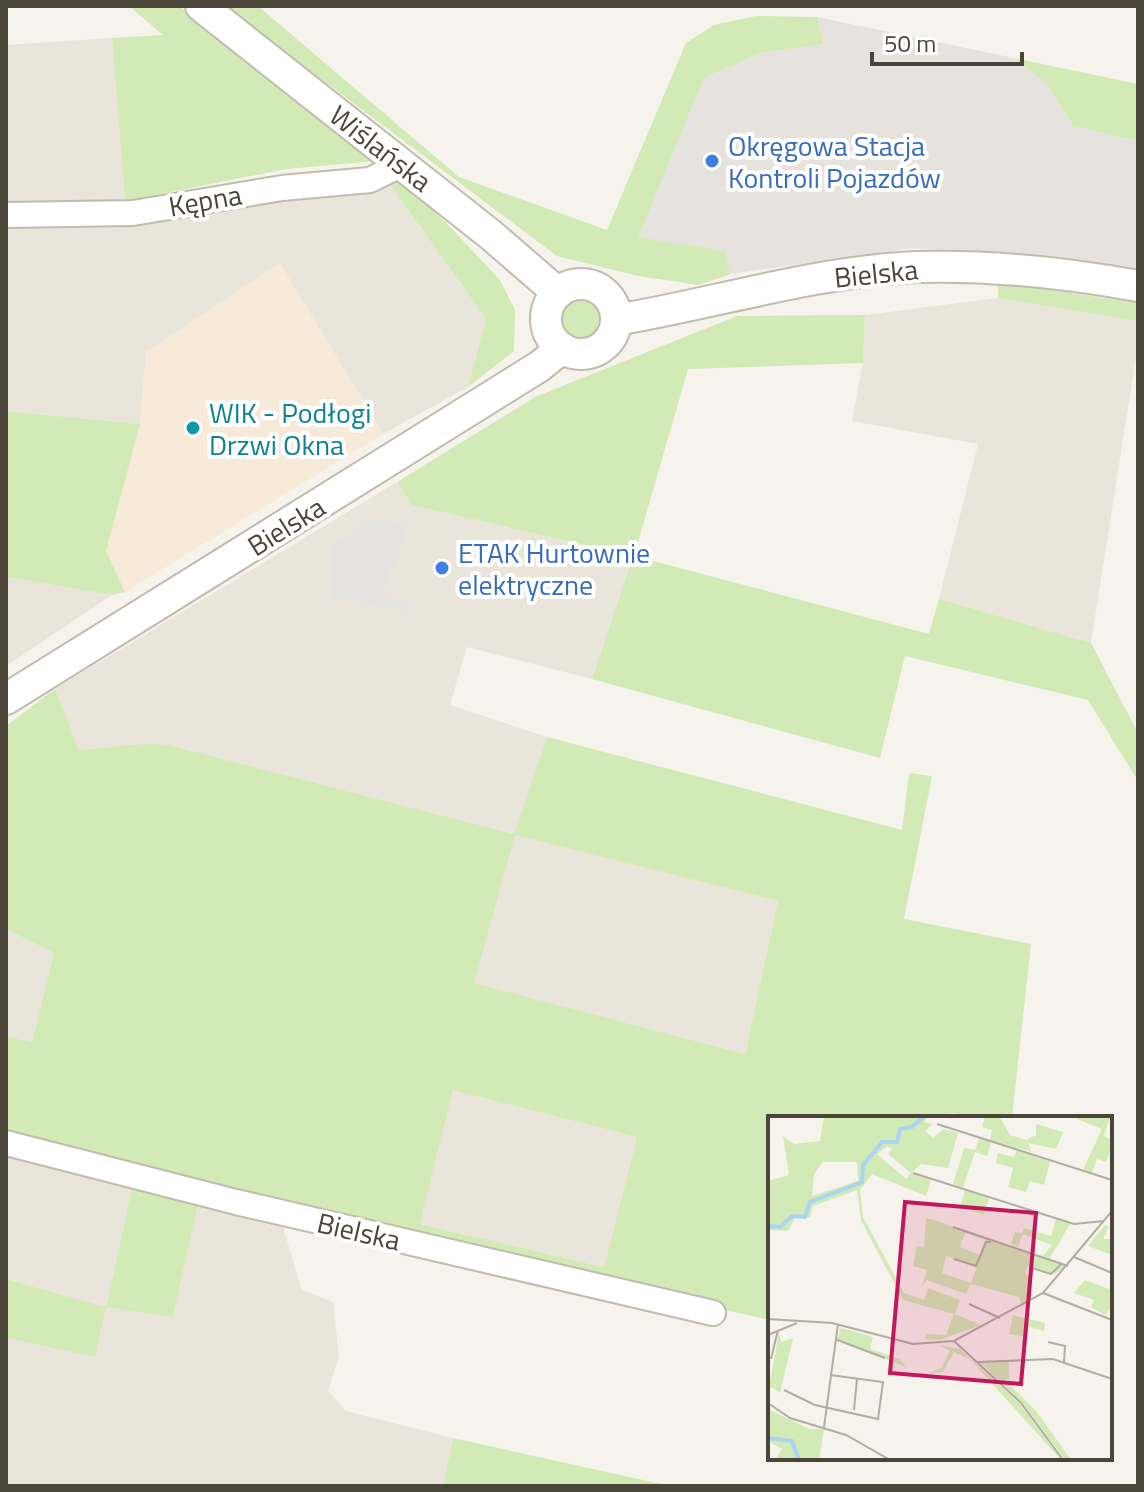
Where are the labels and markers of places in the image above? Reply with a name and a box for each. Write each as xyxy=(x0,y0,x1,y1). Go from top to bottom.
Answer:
place label: Okręgowa Stacja Kontroli Pojazdów xyxy=(728,124,941,199)
marker: Okręgowa Stacja Kontroli Pojazdów xyxy=(703,152,721,170)
place label: WIK - Podłogi Drzwi Okna xyxy=(209,391,371,466)
marker: WIK - Podłogi Drzwi Okna xyxy=(184,419,202,437)
place label: ETAK Hurtownie elektryczne xyxy=(458,531,650,606)
marker: ETAK Hurtownie elektryczne xyxy=(433,559,451,577)

